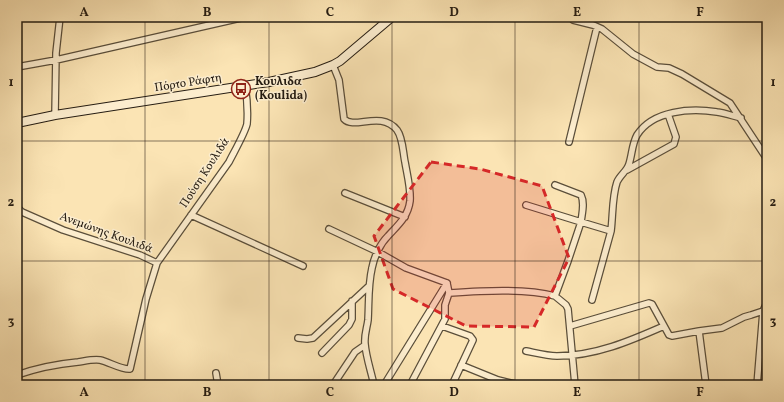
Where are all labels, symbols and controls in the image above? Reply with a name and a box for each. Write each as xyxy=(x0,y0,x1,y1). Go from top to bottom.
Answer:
text: A xyxy=(79,4,89,22)
text: B xyxy=(203,4,212,22)
text: C xyxy=(326,4,334,22)
text: D xyxy=(449,4,459,22)
text: E xyxy=(573,4,581,22)
text: F xyxy=(696,4,704,22)
street label: Πόρτο Ράφτη xyxy=(153,70,223,96)
text: 1 xyxy=(8,74,14,92)
place label: Κουλιδα (Koulida) xyxy=(255,74,307,104)
text: 1 xyxy=(770,74,776,92)
bus stop icon: Κουλιδα (Koulida) xyxy=(230,78,252,100)
street label: Πούση Κουλιδά xyxy=(176,135,234,211)
text: 2 xyxy=(8,194,15,212)
text: 2 xyxy=(770,194,777,212)
street label: Ανεμώνης Κουλιδά xyxy=(57,209,155,257)
text: 3 xyxy=(8,313,15,331)
text: 3 xyxy=(770,313,777,331)
text: A xyxy=(79,384,89,402)
text: B xyxy=(203,384,212,402)
text: C xyxy=(326,384,334,402)
text: D xyxy=(449,384,459,402)
text: E xyxy=(573,384,581,402)
text: F xyxy=(696,384,704,402)

